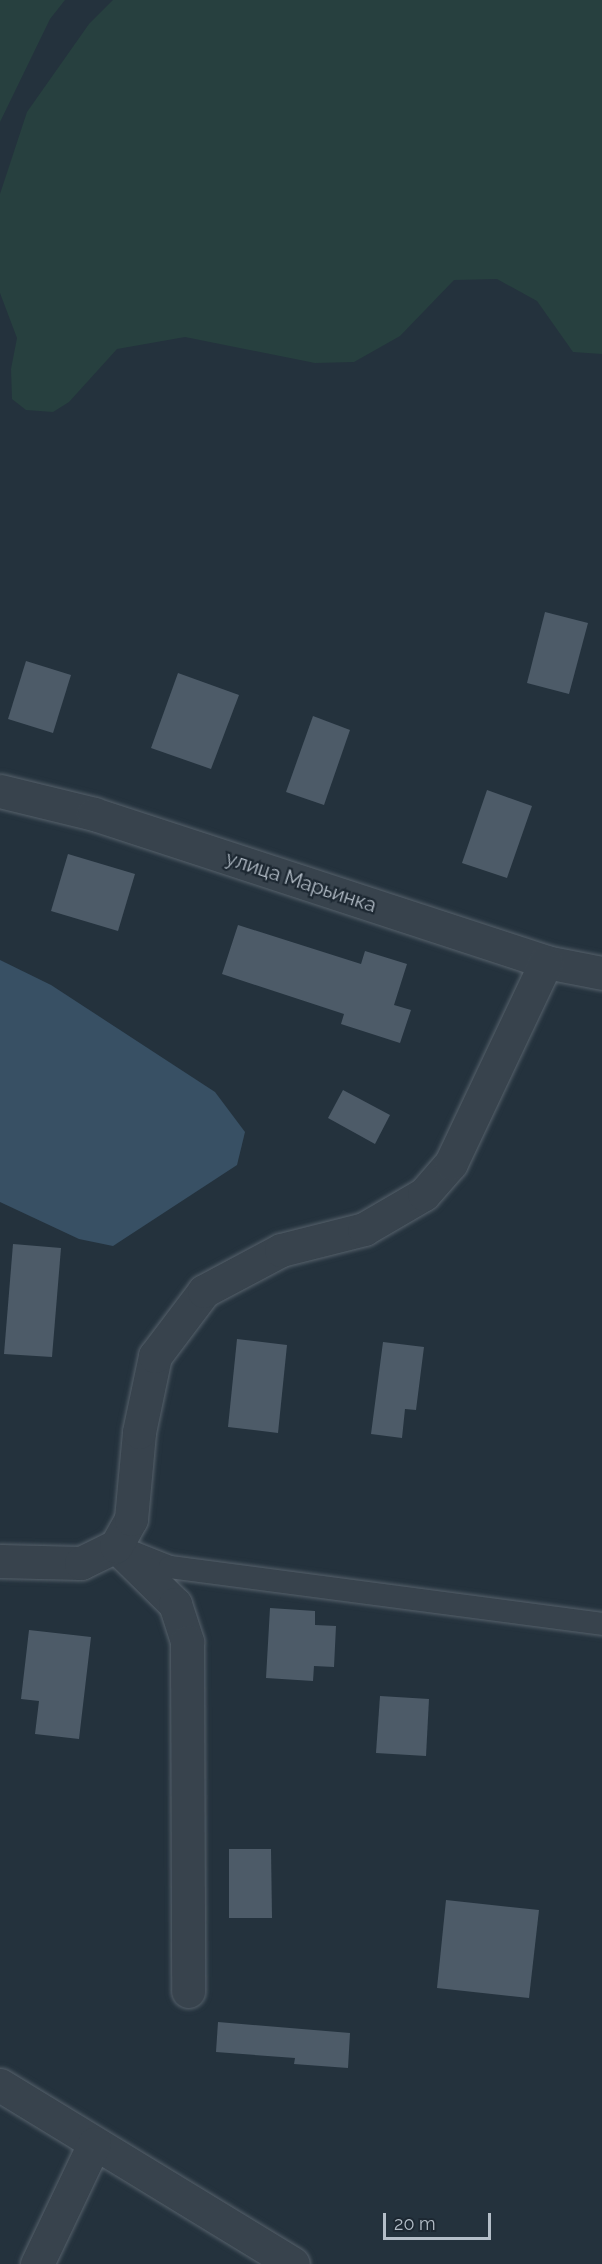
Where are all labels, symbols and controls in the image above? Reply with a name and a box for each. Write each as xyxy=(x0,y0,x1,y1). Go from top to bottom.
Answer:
street label: улица Марьинка xyxy=(223,846,379,918)
scale bar xyxy=(386,2201,494,2239)
text: 20 m xyxy=(394,2213,436,2234)

